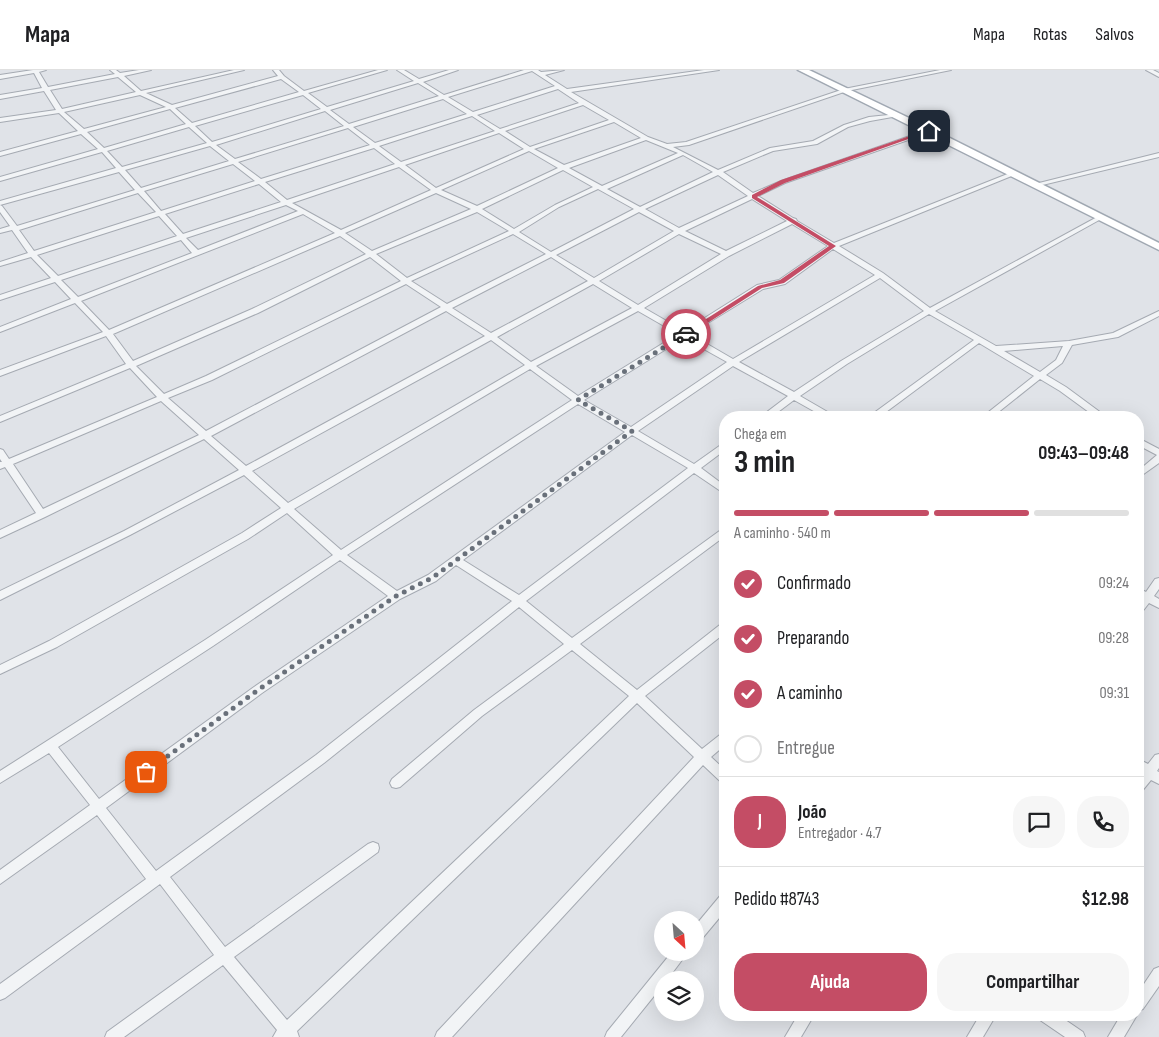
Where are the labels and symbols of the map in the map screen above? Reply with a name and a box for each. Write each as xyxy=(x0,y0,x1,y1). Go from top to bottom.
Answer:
pin xyxy=(908,110,950,152)
courier xyxy=(661,309,711,359)
pin xyxy=(125,751,167,793)
north arrow xyxy=(654,911,704,961)

